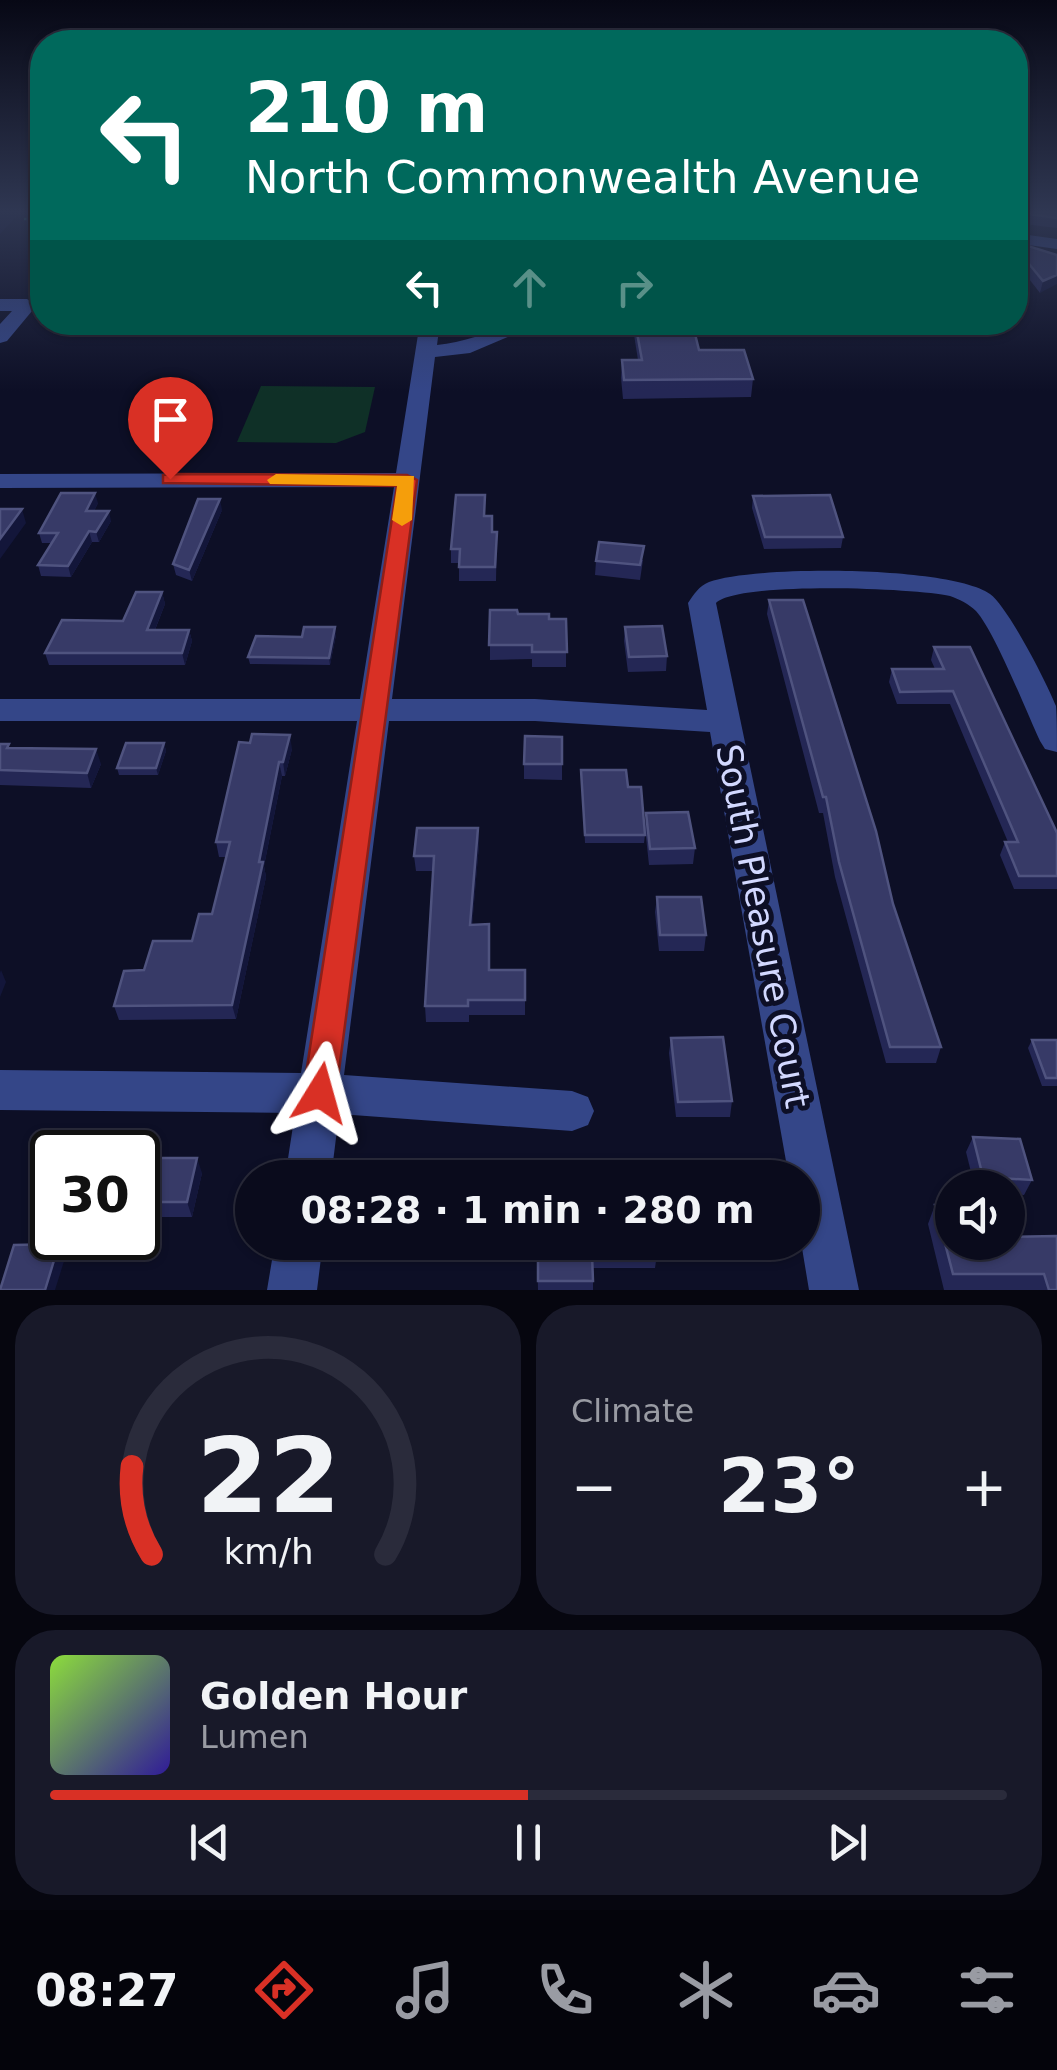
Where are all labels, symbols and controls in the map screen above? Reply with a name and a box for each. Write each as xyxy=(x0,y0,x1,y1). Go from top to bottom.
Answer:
text: 210 m xyxy=(245,67,488,149)
icon: left xyxy=(80,70,210,200)
text: North Commonwealth Avenue xyxy=(245,151,920,204)
icon: left xyxy=(397,260,452,315)
icon: ahead xyxy=(502,260,557,315)
icon: right xyxy=(607,260,662,315)
pin xyxy=(128,377,213,480)
icon: arrive xyxy=(143,392,198,447)
street label: South Pleasure Court xyxy=(708,741,818,1111)
position arrow xyxy=(268,1041,372,1145)
speed limit sign: 30 xyxy=(30,1130,160,1260)
map controls xyxy=(935,1170,1025,1260)
button: sound xyxy=(935,1170,1025,1260)
text: 08:28 · 1 min · 280 m xyxy=(300,1188,755,1232)
text: Climate xyxy=(571,1392,694,1430)
text: 22 xyxy=(196,1415,340,1537)
text: 23° xyxy=(718,1442,860,1530)
text: − xyxy=(571,1455,617,1519)
text: + xyxy=(961,1455,1007,1519)
text: km/h xyxy=(223,1531,313,1572)
text: Golden Hour xyxy=(200,1674,467,1718)
text: Lumen xyxy=(200,1718,309,1756)
icon: previous xyxy=(182,1815,237,1870)
icon: pause xyxy=(501,1815,556,1870)
icon: next xyxy=(820,1815,875,1870)
icon: directions xyxy=(249,1955,319,2025)
icon: music xyxy=(390,1955,460,2025)
icon: phone xyxy=(530,1955,600,2025)
icon: climate xyxy=(671,1955,741,2025)
icon: car xyxy=(811,1955,881,2025)
icon: filters xyxy=(952,1955,1022,2025)
text: 08:27 xyxy=(35,1964,179,2017)

